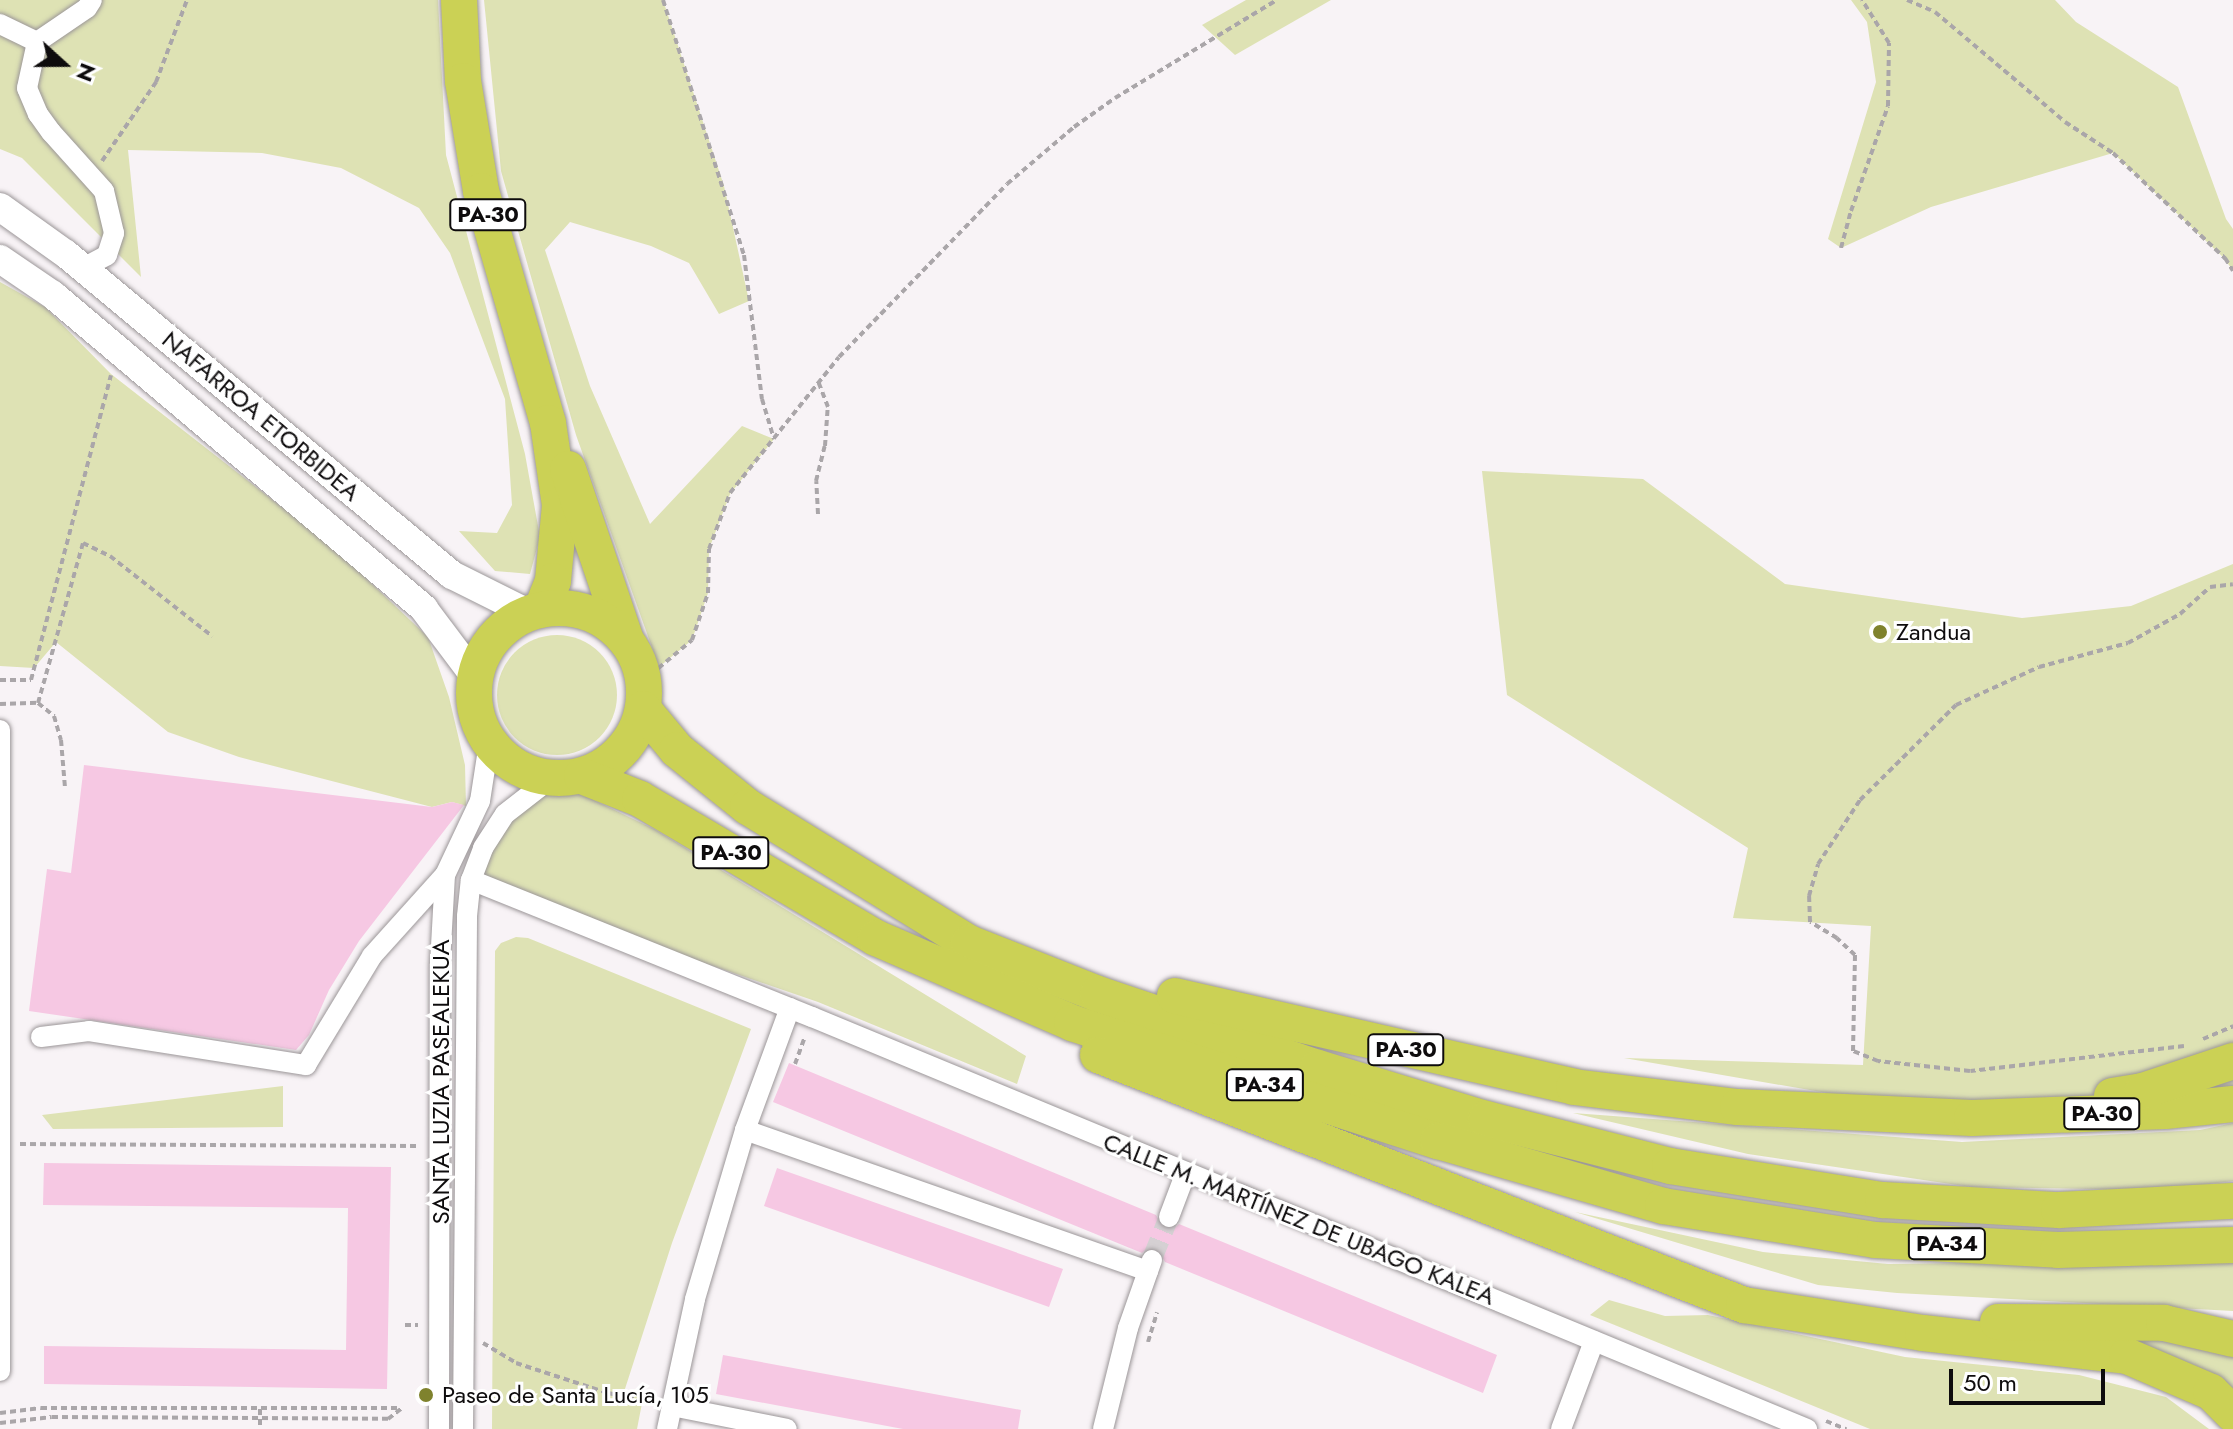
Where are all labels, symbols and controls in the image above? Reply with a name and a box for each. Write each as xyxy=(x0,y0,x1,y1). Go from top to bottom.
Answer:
north arrow xyxy=(24,24,104,104)
text: N xyxy=(68,59,104,86)
road number: PA-30 xyxy=(448,197,528,233)
street label: NAFARROA ETORBIDEA xyxy=(156,325,366,507)
place label: Zandua xyxy=(1896,618,1971,646)
marker: Zandua xyxy=(1871,623,1889,641)
road number: PA-30 xyxy=(691,835,771,871)
street label: SANTA LUZIA PASEALEKUA xyxy=(427,939,455,1225)
road number: PA-30 xyxy=(1366,1032,1446,1068)
road number: PA-34 xyxy=(1225,1067,1305,1103)
road number: PA-30 xyxy=(2062,1096,2142,1132)
street label: CALLE M. MARTÍNEZ DE UBAGO KALEA xyxy=(1099,1127,1499,1311)
road number: PA-34 xyxy=(1907,1226,1987,1262)
scale bar xyxy=(1953,1353,2109,1403)
text: 50 m xyxy=(1963,1365,2017,1400)
place label: Paseo de Santa Lucía, 105 xyxy=(442,1381,709,1409)
marker: Paseo de Santa Lucía, 105 xyxy=(417,1386,435,1404)

